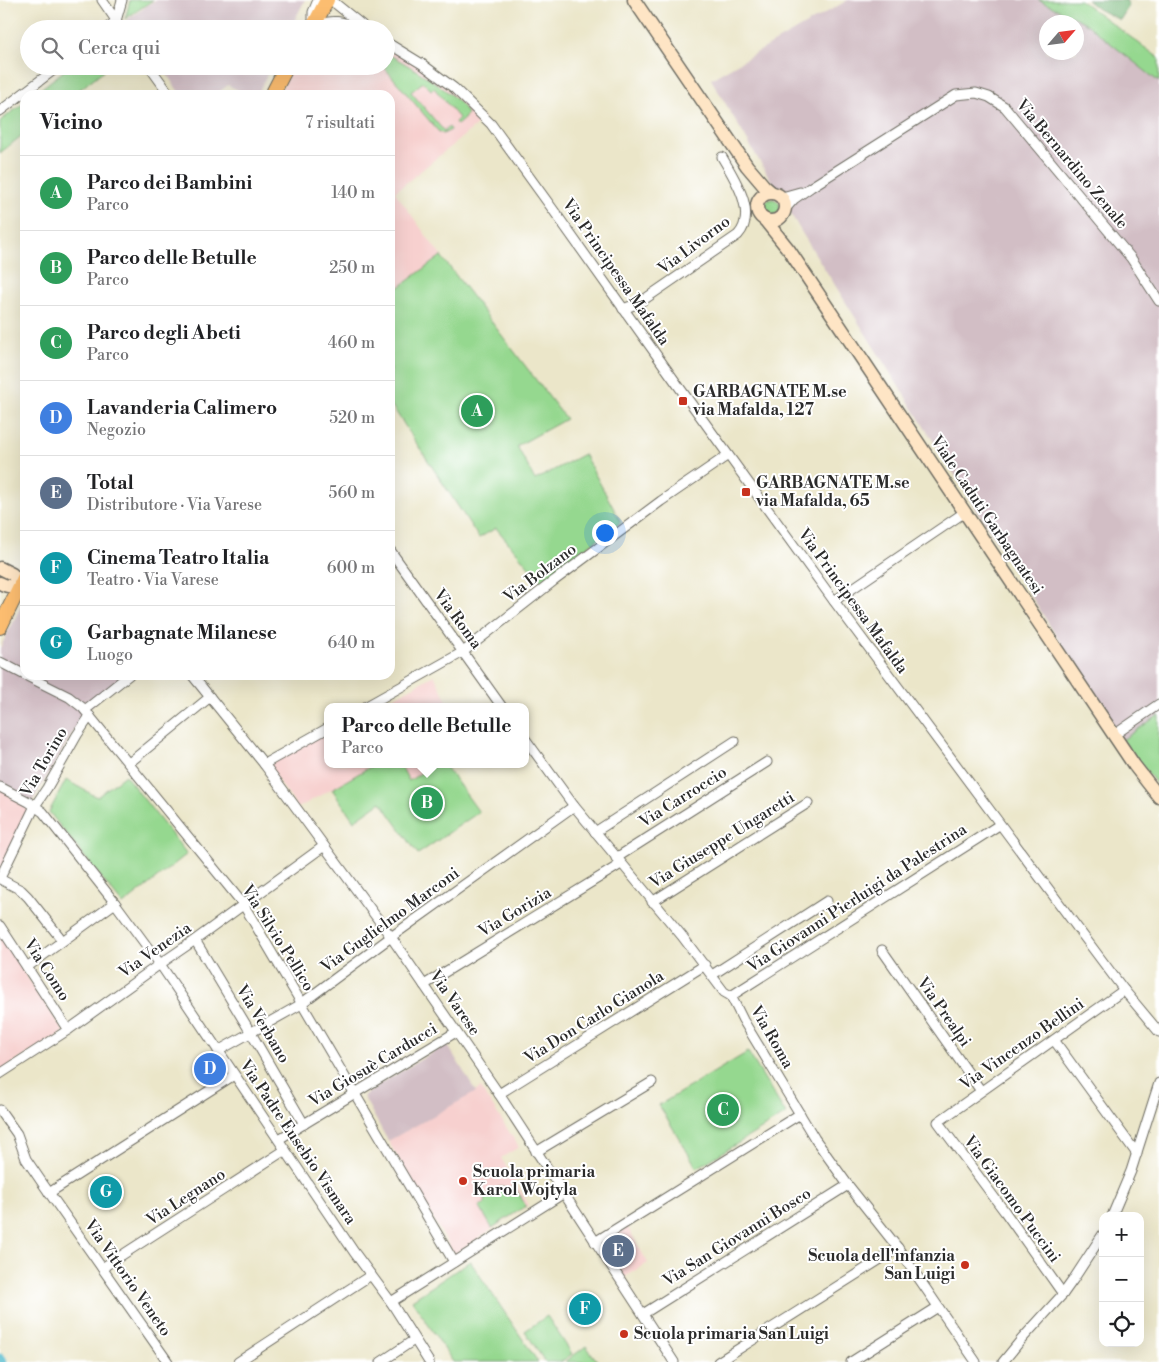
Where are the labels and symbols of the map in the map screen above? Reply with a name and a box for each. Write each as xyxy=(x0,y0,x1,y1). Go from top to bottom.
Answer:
north arrow xyxy=(1039,15,1084,60)
street label: Via Bernardino Zenale xyxy=(1011,94,1132,233)
street label: Via Principessa Mafalda xyxy=(557,194,675,350)
street label: Via Livorno xyxy=(653,211,734,279)
place label: GARBAGNATE M.se via Mafalda, 127 xyxy=(692,382,847,420)
pin: A xyxy=(461,392,493,430)
marker: GARBAGNATE M.se via Mafalda, 127 xyxy=(677,395,689,407)
street label: Viale Caduti Garbagnatesi xyxy=(926,431,1048,598)
place label: GARBAGNATE M.se via Mafalda, 65 xyxy=(755,473,910,511)
marker: GARBAGNATE M.se via Mafalda, 65 xyxy=(740,486,752,498)
your location xyxy=(592,520,618,546)
street label: Via Principessa Mafalda xyxy=(793,524,913,678)
street label: Via Bolzano xyxy=(499,539,581,608)
street label: Via Roma xyxy=(429,584,487,654)
street label: Via Torino xyxy=(16,724,72,801)
street label: Via Carroccio xyxy=(635,762,731,832)
pin: B xyxy=(411,784,443,822)
street label: Via Giuseppe Ungaretti xyxy=(645,787,798,893)
street label: Via Giovanni Pierluigi da Palestrina xyxy=(743,819,971,977)
street label: Via Guglielmo Marconi xyxy=(316,863,463,978)
street label: Via Silvio Pellico xyxy=(237,880,319,995)
street label: Via Gorizia xyxy=(474,882,556,942)
street label: Via Venezia xyxy=(114,917,196,983)
street label: Via Como xyxy=(19,934,75,1005)
street label: Via Don Carlo Gianola xyxy=(520,965,668,1069)
street label: Via Varese xyxy=(425,966,485,1040)
street label: Via Prealpi xyxy=(912,973,975,1051)
street label: Via Verbano xyxy=(231,980,294,1067)
street label: Via Vincenzo Bellini xyxy=(955,994,1088,1095)
street label: Via Roma xyxy=(746,1001,798,1073)
street label: Via Giosuè Carducci xyxy=(304,1019,441,1112)
pin: D xyxy=(194,1050,226,1088)
street label: Via Padre Eusebio Vismara xyxy=(235,1055,361,1229)
pin: C xyxy=(707,1091,739,1129)
street label: Via Giacomo Puccini xyxy=(959,1131,1065,1266)
place label: Scuola primaria Karol Wojtyla xyxy=(473,1162,595,1200)
street label: Via Legnano xyxy=(142,1164,229,1231)
pin: G xyxy=(90,1173,122,1211)
marker: Scuola primaria Karol Wojtyla xyxy=(457,1175,469,1187)
street label: Via San Giovanni Bosco xyxy=(658,1183,815,1291)
street label: Via Vittorio Veneto xyxy=(80,1215,176,1340)
pin: E xyxy=(602,1232,634,1270)
place label: Scuola dell'infanzia San Luigi xyxy=(808,1246,955,1284)
marker: Scuola dell'infanzia San Luigi xyxy=(959,1259,971,1271)
pin: F xyxy=(569,1290,601,1328)
place label: Scuola primaria San Luigi xyxy=(634,1324,829,1344)
marker: Scuola primaria San Luigi xyxy=(618,1328,630,1340)

